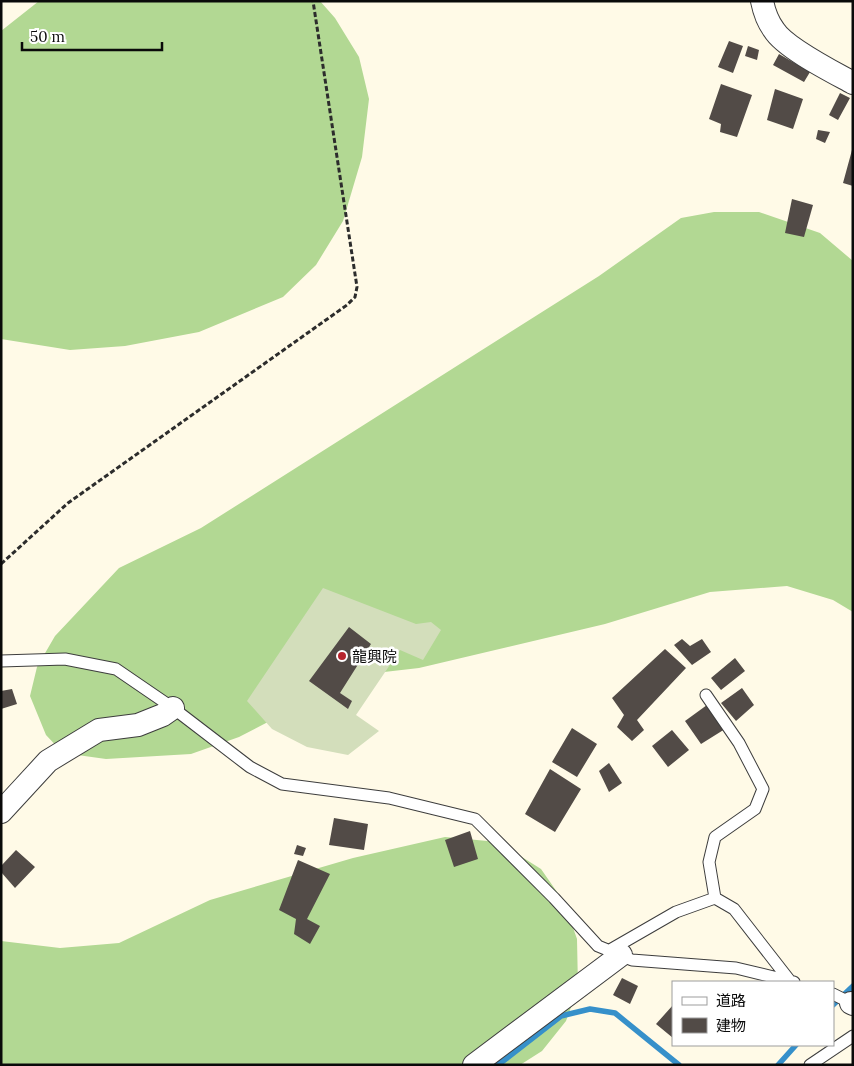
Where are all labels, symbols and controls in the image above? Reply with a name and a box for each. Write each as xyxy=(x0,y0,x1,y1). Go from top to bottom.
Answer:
scale bar xyxy=(22,20,162,52)
text: 50 m xyxy=(30,27,65,46)
place label: 龍興院 xyxy=(352,647,397,666)
marker: 龍興院 xyxy=(336,650,348,662)
legend xyxy=(672,981,834,1046)
text: 道路 xyxy=(716,991,746,1010)
text: 建物 xyxy=(716,1016,746,1035)

